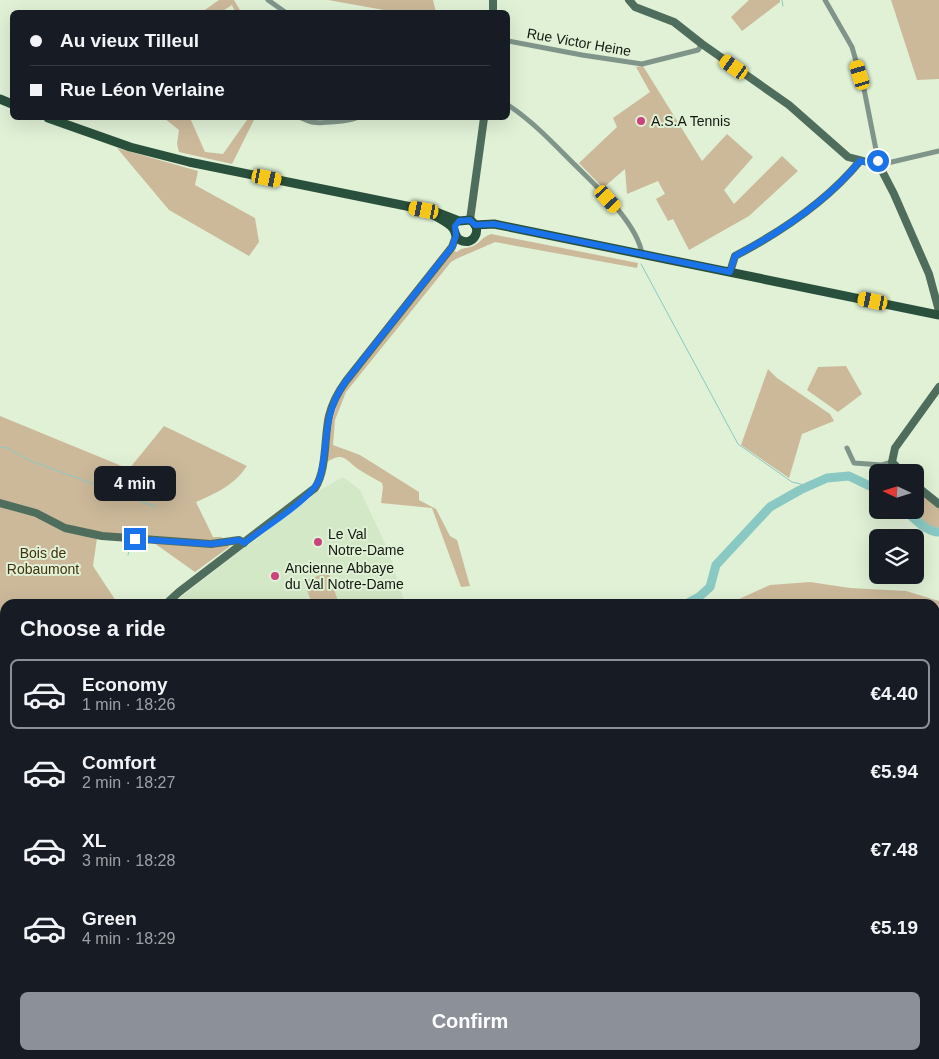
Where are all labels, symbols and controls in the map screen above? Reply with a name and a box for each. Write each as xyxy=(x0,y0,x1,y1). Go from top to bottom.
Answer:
street label: Rue Victor Heine xyxy=(526,25,633,59)
text: Au vieux Tilleul xyxy=(60,30,199,51)
car xyxy=(717,52,750,82)
car xyxy=(848,58,871,92)
text: Rue Léon Verlaine xyxy=(60,79,225,100)
place label: A.S.A Tennis xyxy=(651,113,730,129)
marker: A.S.A Tennis xyxy=(635,115,647,127)
route start xyxy=(867,150,889,172)
car xyxy=(250,168,283,188)
car xyxy=(592,183,623,215)
car xyxy=(407,200,440,220)
car xyxy=(856,291,889,311)
north arrow xyxy=(869,464,924,519)
map controls xyxy=(869,464,924,584)
callout: 4 min xyxy=(94,466,176,502)
text: 4 min xyxy=(114,475,156,492)
place label: Le Val Notre-Dame xyxy=(328,526,404,558)
route end xyxy=(124,528,146,550)
button: layers xyxy=(869,529,924,584)
marker: Le Val Notre-Dame xyxy=(312,536,324,548)
park label: Bois de Robaumont xyxy=(7,545,79,577)
place label: Ancienne Abbaye du Val Notre-Dame xyxy=(285,560,404,592)
marker: Ancienne Abbaye du Val Notre-Dame xyxy=(269,570,281,582)
text: Choose a ride xyxy=(20,616,165,641)
icon: car xyxy=(22,672,67,717)
text: Economy xyxy=(82,674,168,695)
text: €4.40 xyxy=(870,683,918,704)
text: 1 min · 18:26 xyxy=(82,696,175,713)
icon: car xyxy=(22,750,67,795)
text: Comfort xyxy=(82,752,156,773)
text: €5.94 xyxy=(870,761,918,782)
text: 2 min · 18:27 xyxy=(82,774,175,791)
icon: car xyxy=(22,828,67,873)
text: XL xyxy=(82,830,106,851)
text: €7.48 xyxy=(870,839,918,860)
text: 3 min · 18:28 xyxy=(82,852,175,869)
icon: car xyxy=(22,906,67,951)
text: Green xyxy=(82,908,137,929)
text: €5.19 xyxy=(870,917,918,938)
text: 4 min · 18:29 xyxy=(82,930,175,947)
button: Confirm xyxy=(20,992,920,1050)

